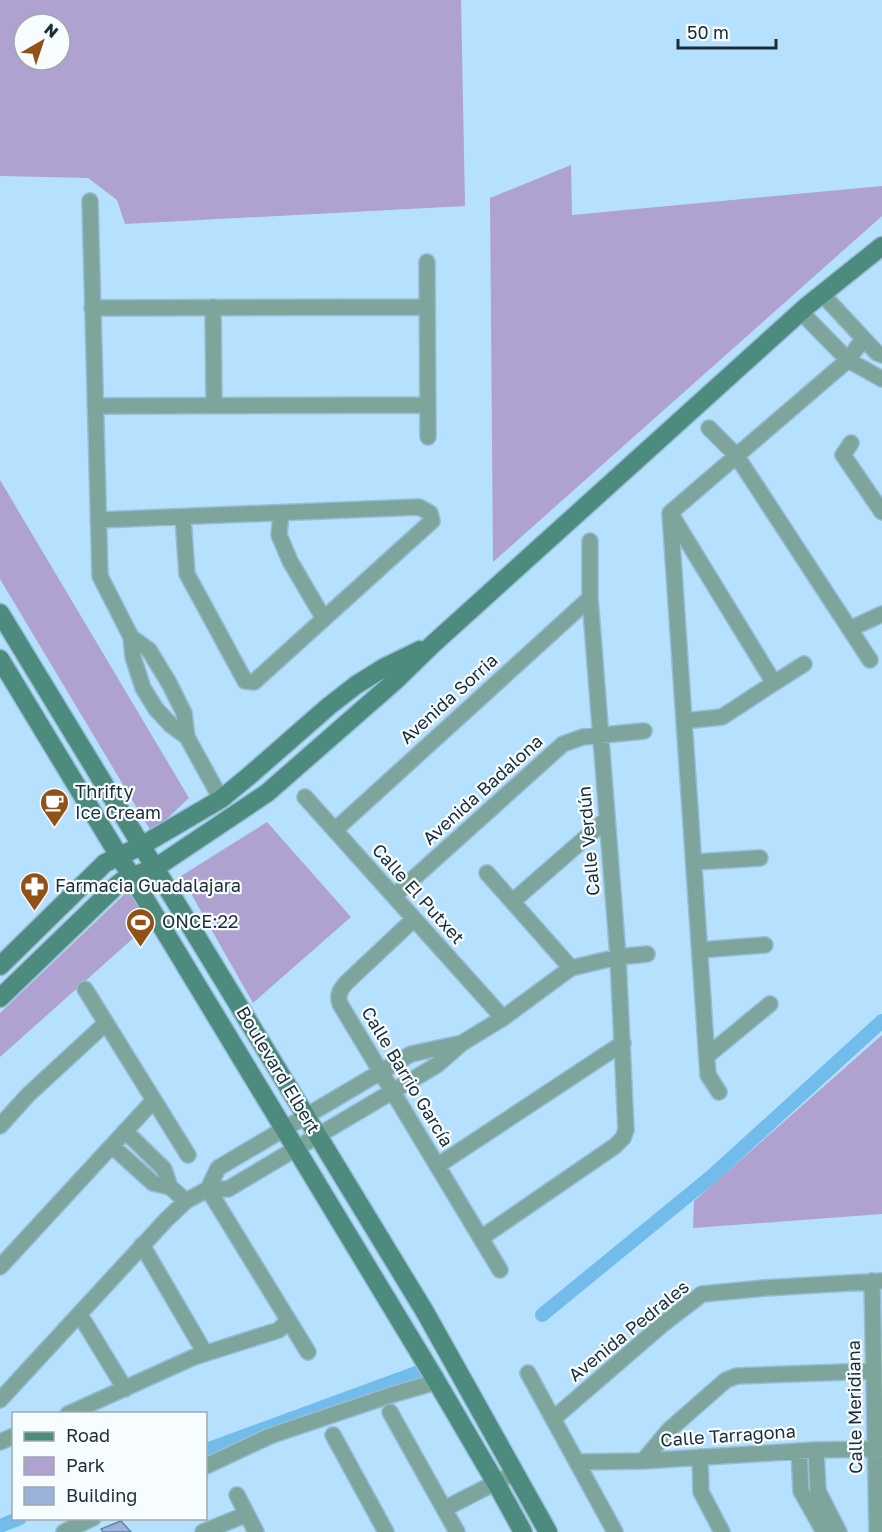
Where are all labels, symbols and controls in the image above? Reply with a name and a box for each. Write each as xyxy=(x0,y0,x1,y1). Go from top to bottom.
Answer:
north arrow xyxy=(12,12,72,72)
scale bar xyxy=(678,12,776,50)
text: N xyxy=(40,19,62,42)
text: 50 m xyxy=(687,21,729,43)
street label: Avenida Sorria xyxy=(395,649,502,748)
street label: Avenida Badalona xyxy=(418,730,547,849)
place label: Thrifty Ice Cream xyxy=(75,780,161,823)
street label: Calle Verdún xyxy=(572,785,604,897)
cafe icon: Thrifty Ice Cream xyxy=(38,786,70,828)
street label: Calle El Putxet xyxy=(368,839,470,948)
pharmacy icon: Farmacia Guadalajara xyxy=(18,870,50,912)
place label: Farmacia Guadalajara xyxy=(55,874,241,896)
sports icon: ONCE:22 xyxy=(125,906,157,948)
place label: ONCE:22 xyxy=(162,910,239,932)
street label: Boulevard Elbert xyxy=(232,1002,325,1137)
street label: Calle Barrio García xyxy=(357,1002,458,1151)
street label: Avenida Pedrales xyxy=(564,1275,693,1385)
street label: Calle Meridiana xyxy=(842,1340,866,1474)
legend xyxy=(12,1412,207,1520)
street label: Calle Tarragona xyxy=(660,1419,796,1451)
text: Road xyxy=(66,1424,110,1446)
text: Park xyxy=(66,1454,105,1476)
text: Building xyxy=(66,1484,137,1506)

